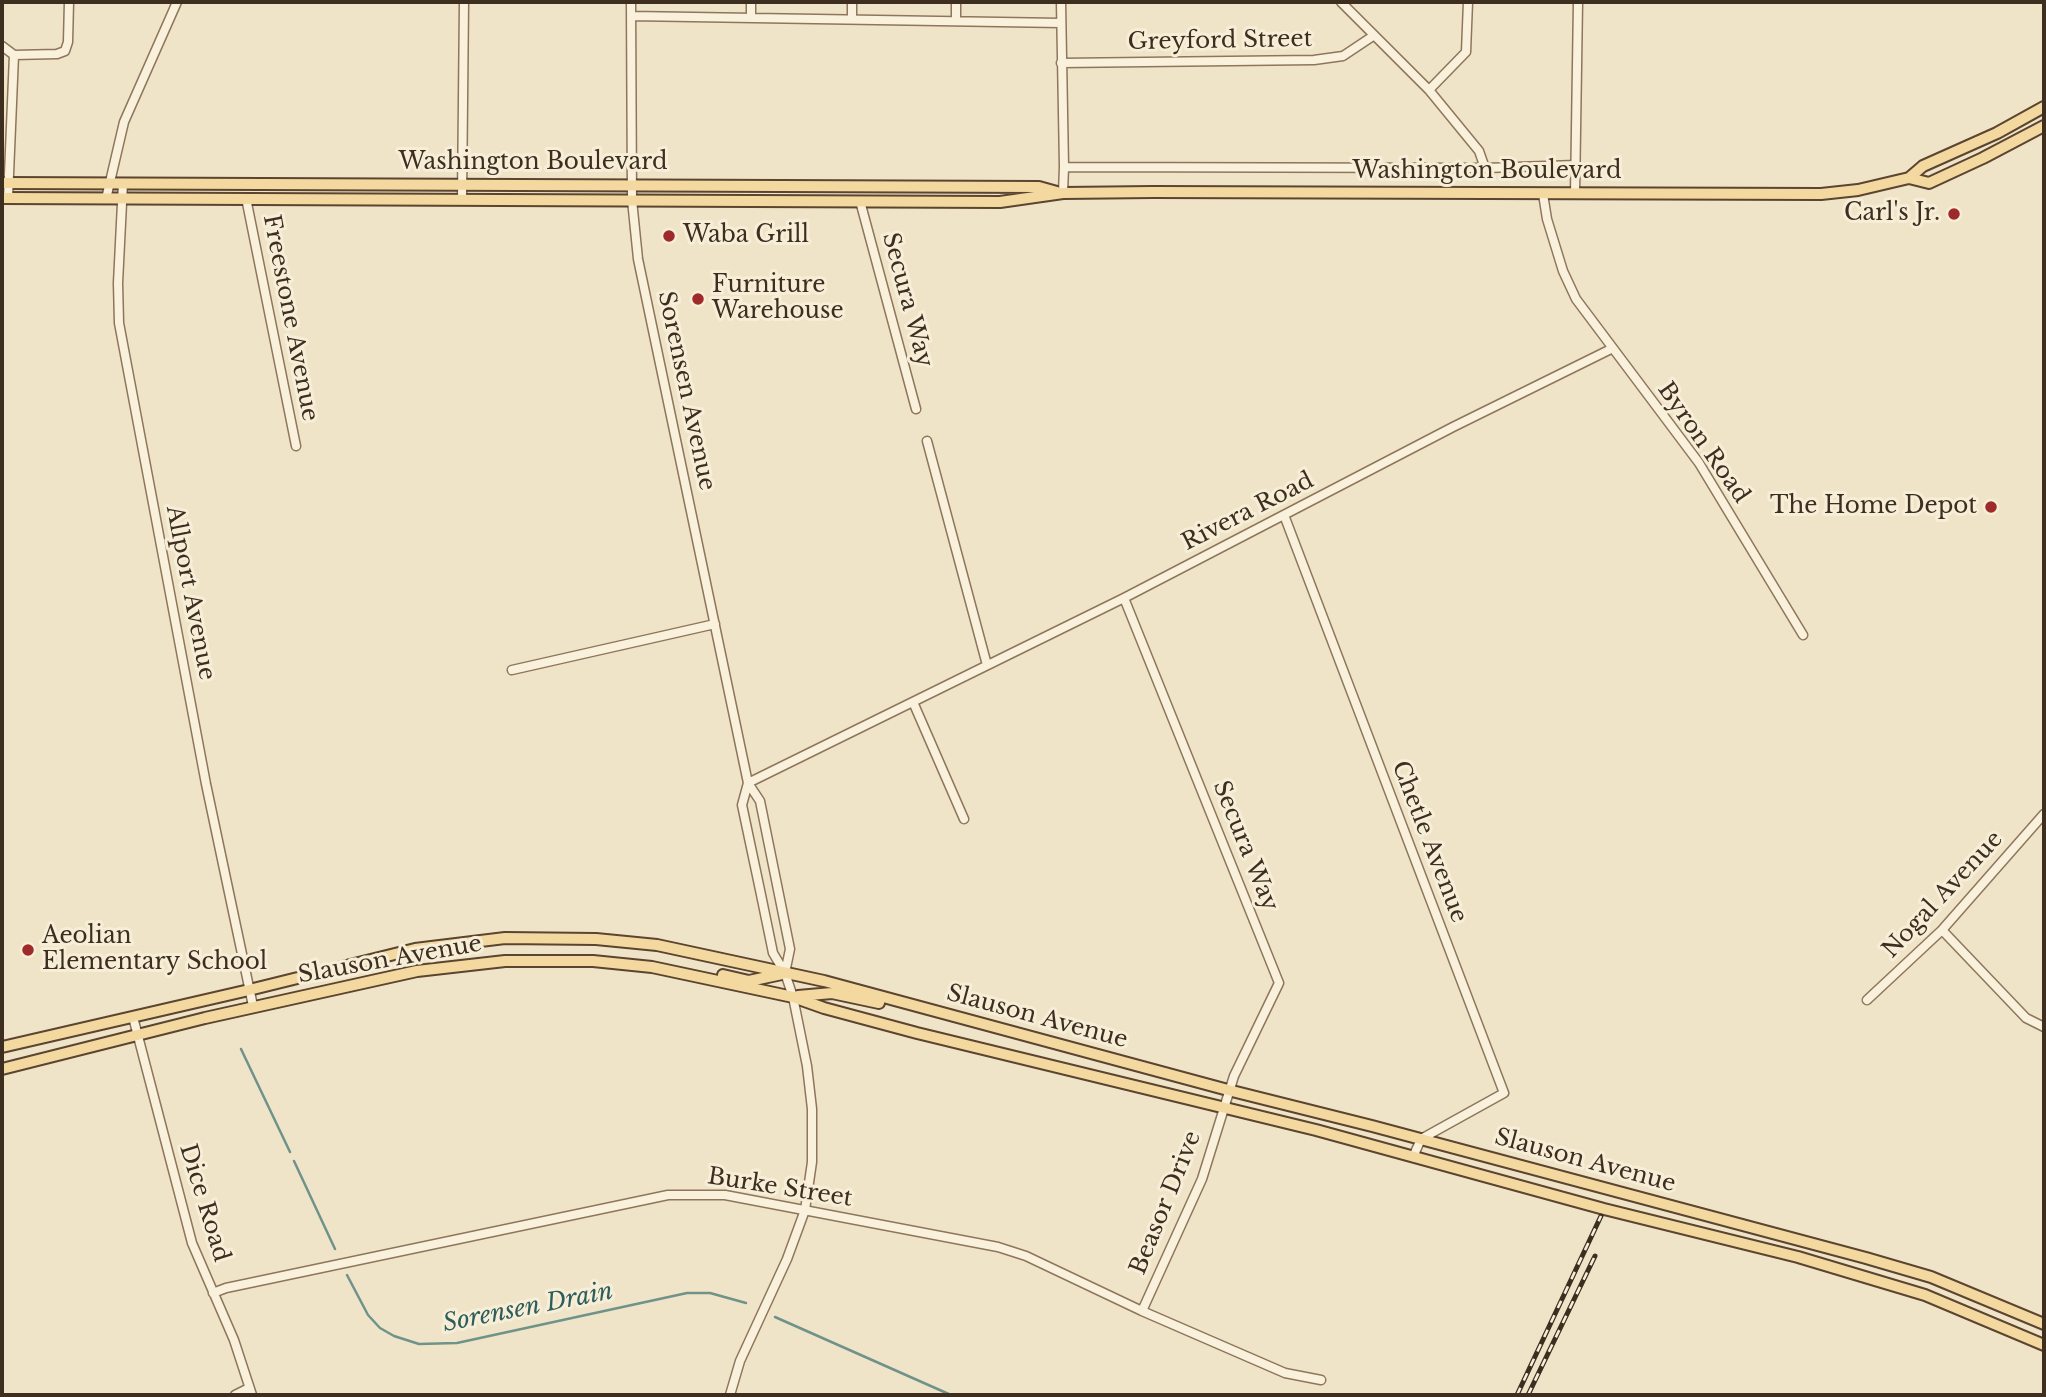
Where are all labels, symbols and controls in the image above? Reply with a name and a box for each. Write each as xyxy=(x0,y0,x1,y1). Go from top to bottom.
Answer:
street label: Greyford Street xyxy=(1127,26,1313,56)
street label: Washington Boulevard xyxy=(399,149,667,177)
street label: Washington Boulevard xyxy=(1353,158,1621,186)
place label: Carl's Jr. xyxy=(1844,200,1940,228)
marker: Carl's Jr. xyxy=(1946,206,1962,222)
street label: Freestone Avenue xyxy=(256,212,324,424)
place label: Waba Grill xyxy=(683,222,809,250)
marker: Waba Grill xyxy=(661,228,677,244)
street label: Secura Way xyxy=(876,230,938,370)
place label: Furniture Warehouse xyxy=(712,272,844,326)
street label: Sorensen Avenue xyxy=(651,289,721,493)
marker: Furniture Warehouse xyxy=(690,291,706,307)
street label: Byron Road xyxy=(1651,377,1755,509)
street label: Rivera Road xyxy=(1178,467,1318,557)
place label: The Home Depot xyxy=(1770,493,1977,521)
marker: The Home Depot xyxy=(1983,499,1999,515)
street label: Allport Avenue xyxy=(160,503,220,683)
street label: Chetle Avenue xyxy=(1385,757,1473,927)
street label: Secura Way xyxy=(1206,777,1284,915)
street label: Nogal Avenue xyxy=(1877,826,2009,964)
place label: Aeolian Elementary School xyxy=(42,923,267,977)
street label: Slauson Avenue xyxy=(296,930,484,990)
marker: Aeolian Elementary School xyxy=(20,942,36,958)
street label: Slauson Avenue xyxy=(944,980,1130,1054)
street label: Slauson Avenue xyxy=(1492,1124,1678,1198)
street label: Beasor Drive xyxy=(1125,1127,1207,1279)
street label: Dice Road xyxy=(173,1141,235,1265)
street label: Burke Street xyxy=(706,1163,854,1213)
water label: Sorensen Drain xyxy=(440,1277,616,1339)

